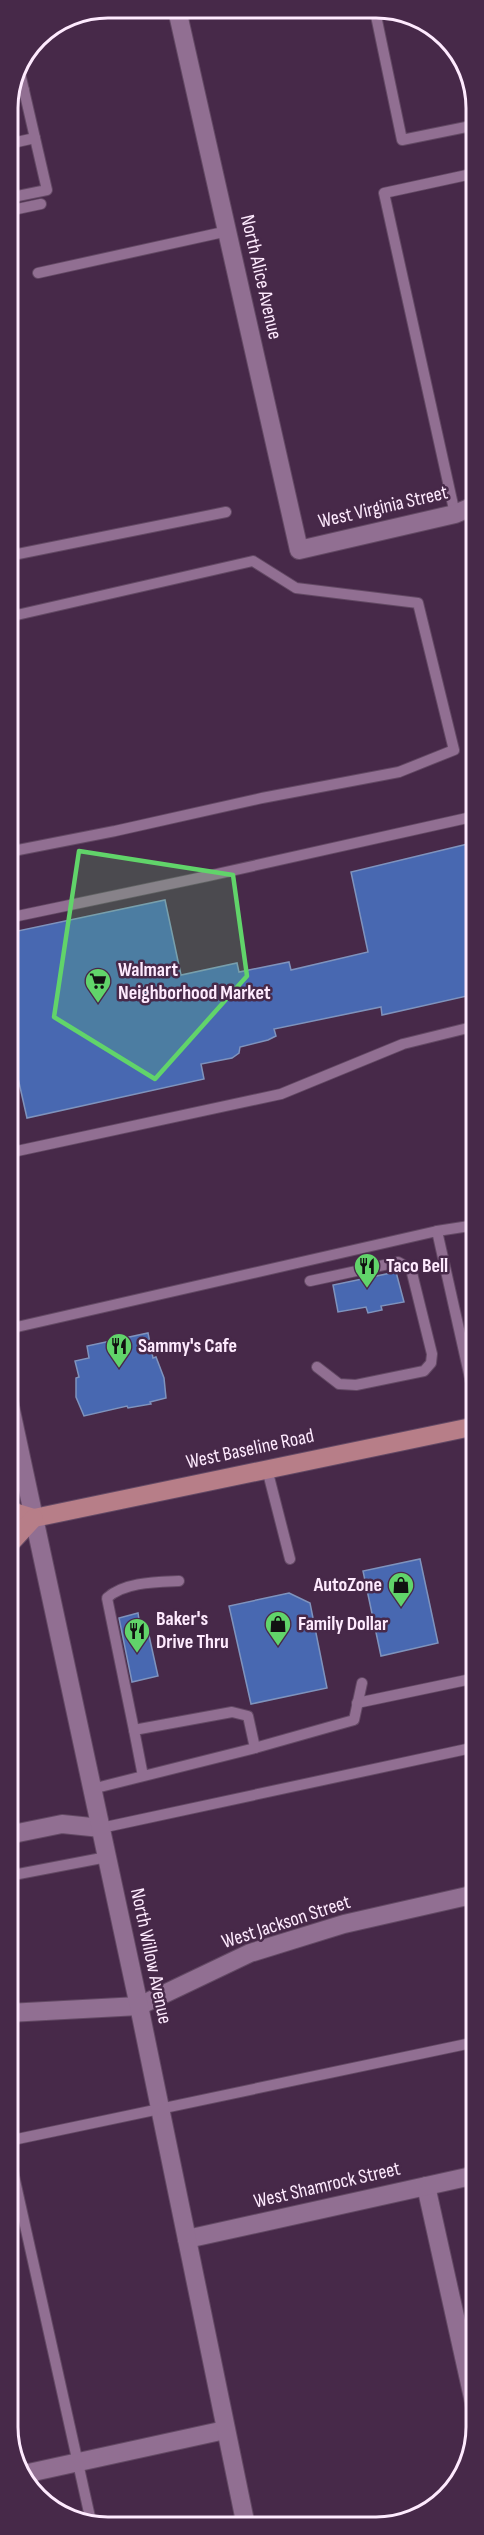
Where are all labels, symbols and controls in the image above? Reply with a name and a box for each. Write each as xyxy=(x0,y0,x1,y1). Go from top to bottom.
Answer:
street label: North Alice Avenue xyxy=(235,212,287,342)
street label: West Virginia Street xyxy=(316,480,450,534)
place label: Walmart Neighborhood Market xyxy=(118,958,271,1005)
supermarket icon: Walmart Neighborhood Market xyxy=(83,966,113,1004)
restaurant icon: Taco Bell xyxy=(352,1251,382,1289)
place label: Taco Bell xyxy=(386,1254,448,1278)
restaurant icon: Sammy's Cafe xyxy=(104,1331,134,1369)
place label: Sammy's Cafe xyxy=(138,1334,237,1358)
street label: West Baseline Road xyxy=(184,1424,316,1474)
shop icon: AutoZone xyxy=(386,1570,416,1608)
place label: AutoZone xyxy=(313,1573,382,1597)
place label: Baker's Drive Thru xyxy=(156,1607,229,1654)
shop icon: Family Dollar xyxy=(263,1609,293,1647)
place label: Family Dollar xyxy=(298,1612,388,1636)
restaurant icon: Baker's Drive Thru xyxy=(122,1616,152,1654)
street label: North Willow Avenue xyxy=(125,1886,177,2026)
street label: West Jackson Street xyxy=(219,1890,353,1954)
street label: West Shamrock Street xyxy=(251,2156,403,2214)

